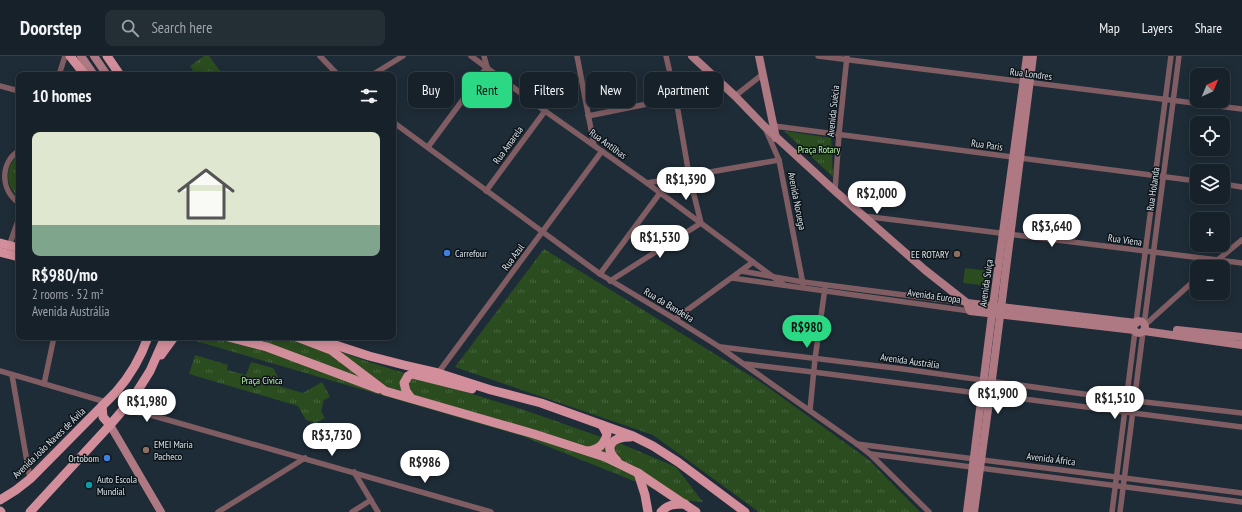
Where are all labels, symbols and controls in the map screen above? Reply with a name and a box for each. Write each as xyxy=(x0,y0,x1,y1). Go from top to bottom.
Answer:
search box xyxy=(105,10,385,46)
text: Doorstep xyxy=(20,16,81,40)
icon: search xyxy=(119,17,141,39)
text: Search here xyxy=(151,18,212,37)
text: Map xyxy=(1099,19,1120,37)
text: Layers xyxy=(1142,19,1173,37)
text: Share xyxy=(1195,19,1222,37)
street label: Rua Londres xyxy=(1009,65,1053,83)
north arrow xyxy=(1190,68,1230,108)
map controls xyxy=(1190,68,1230,300)
chip: Buy xyxy=(408,72,454,108)
chip: Rent xyxy=(462,72,512,108)
chip: Filters xyxy=(520,72,578,108)
chip: New xyxy=(586,72,636,108)
chip: Apartment xyxy=(644,72,723,108)
text: 10 homes xyxy=(32,85,91,107)
icon: filters xyxy=(358,85,380,107)
street label: Avenida Suécia xyxy=(824,85,842,137)
button: locate xyxy=(1190,116,1230,156)
street label: Rua Amarela xyxy=(490,124,526,166)
street label: Rua Antilhas xyxy=(587,126,630,162)
street label: Rua Paris xyxy=(970,136,1004,154)
park label: Praça Rotary xyxy=(798,143,841,156)
icon: home xyxy=(170,158,242,230)
button: layers xyxy=(1190,164,1230,204)
street label: Rua Holanda xyxy=(1144,166,1162,212)
pin: R$1,390 xyxy=(649,167,723,201)
text: R$1,390 xyxy=(666,171,706,188)
street label: Avenida Noruega xyxy=(785,171,809,231)
pin: R$2,000 xyxy=(840,181,914,215)
text: R$2,000 xyxy=(857,185,897,202)
button: + xyxy=(1190,212,1230,252)
pin: R$3,640 xyxy=(1015,214,1089,248)
text: R$3,640 xyxy=(1032,218,1072,235)
pin: R$1,530 xyxy=(623,225,697,259)
text: R$1,530 xyxy=(640,229,680,246)
street label: Rua Viena xyxy=(1107,231,1143,249)
street label: Rua Azul xyxy=(499,241,527,273)
place label: Carrefour xyxy=(455,247,487,260)
marker: Carrefour xyxy=(442,248,452,258)
place label: EE ROTARY xyxy=(911,248,949,261)
marker: EE ROTARY xyxy=(952,249,962,259)
street label: Avenida Suiça xyxy=(976,258,996,308)
button: − xyxy=(1190,260,1230,300)
text: R$980/mo xyxy=(32,264,98,286)
street label: Rua da Bandeira xyxy=(642,285,696,325)
text: 2 rooms · 52 m² xyxy=(32,286,104,303)
street label: Avenida Europa xyxy=(907,286,961,306)
text: Avenida Austrália xyxy=(32,303,110,320)
pin: R$980 xyxy=(779,315,835,349)
text: R$980 xyxy=(791,319,823,336)
street label: Avenida Austrália xyxy=(880,350,940,372)
park label: Praça Cívica xyxy=(241,374,283,387)
pin: R$1,900 xyxy=(961,381,1035,415)
text: R$1,900 xyxy=(978,385,1018,402)
pin: R$1,510 xyxy=(1078,386,1152,420)
pin: R$1,980 xyxy=(110,389,184,423)
text: R$1,510 xyxy=(1095,390,1135,407)
text: R$1,980 xyxy=(127,393,167,410)
street label: Avenida João Naves de Ávila xyxy=(10,405,88,481)
pin: R$3,730 xyxy=(295,423,369,457)
text: R$3,730 xyxy=(312,427,352,444)
place label: EMEI Maria Pacheco xyxy=(154,438,193,463)
marker: EMEI Maria Pacheco xyxy=(141,445,151,455)
pin: R$986 xyxy=(397,450,453,484)
street label: Avenida África xyxy=(1026,450,1076,468)
place label: Ortobom xyxy=(68,452,99,465)
marker: Ortobom xyxy=(102,453,112,463)
text: R$986 xyxy=(409,454,441,471)
place label: Auto Escola Mundial xyxy=(97,473,137,498)
marker: Auto Escola Mundial xyxy=(84,480,94,490)

